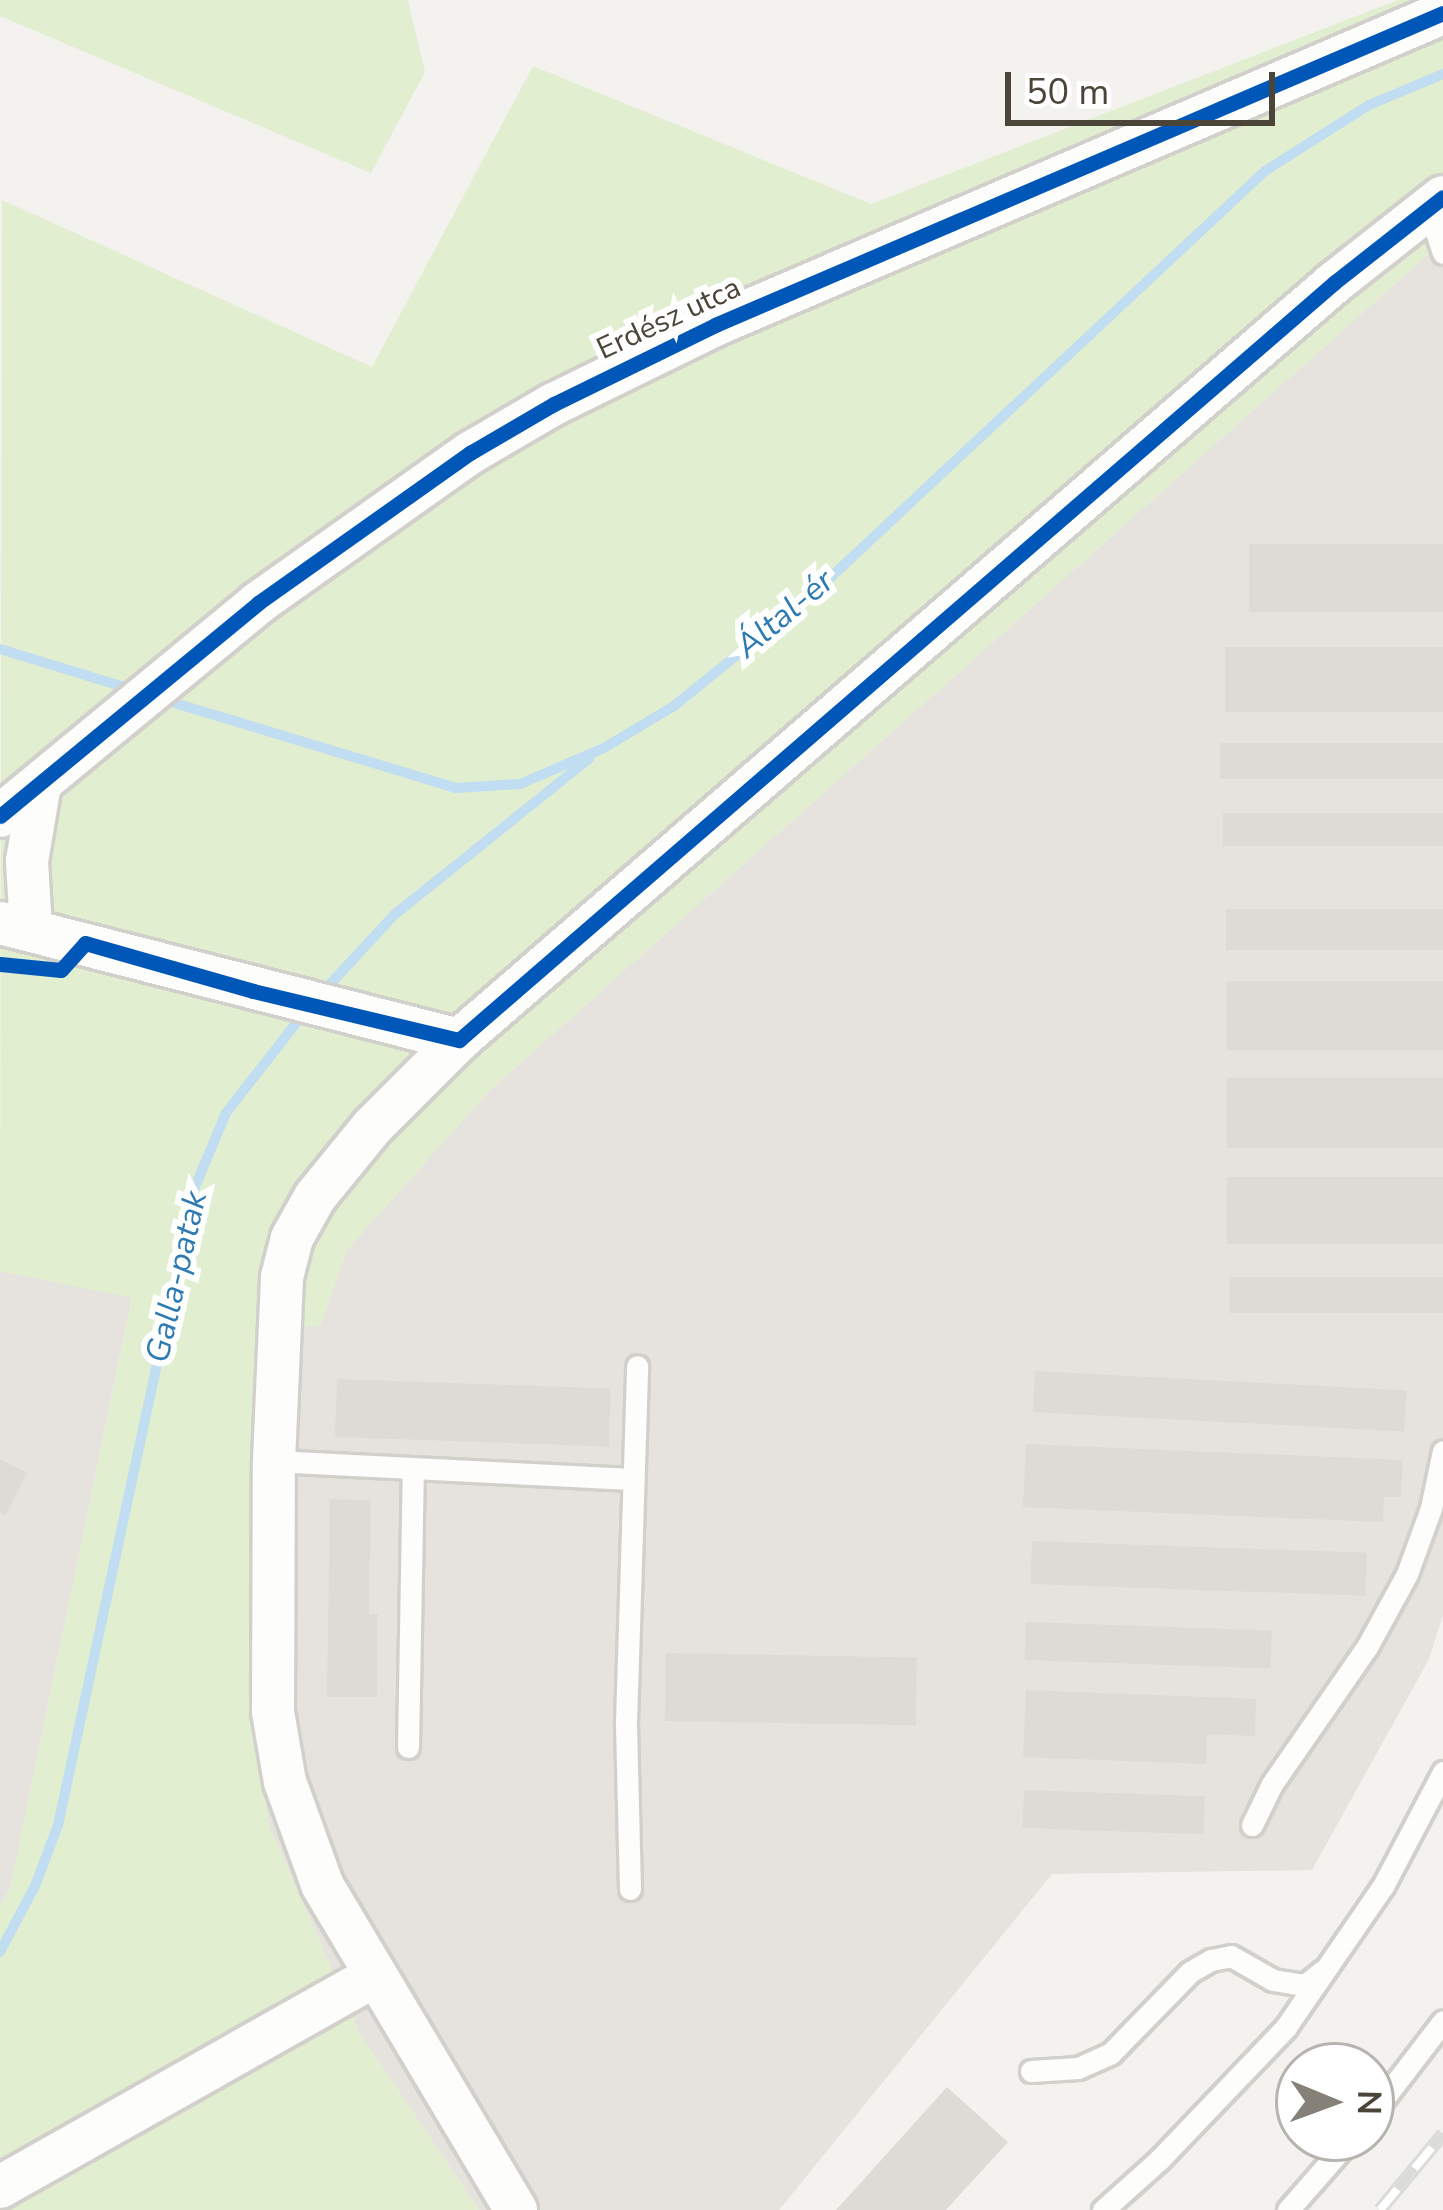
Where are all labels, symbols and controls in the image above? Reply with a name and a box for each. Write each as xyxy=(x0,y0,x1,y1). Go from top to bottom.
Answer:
scale bar xyxy=(1011,48,1281,122)
text: 50 m xyxy=(1026,68,1109,117)
street label: Erdész utca xyxy=(592,270,746,368)
water label: Által-ér xyxy=(728,562,842,666)
water label: Galla-patak xyxy=(138,1187,216,1367)
north arrow xyxy=(1275,2042,1395,2162)
text: N xyxy=(1346,2090,1391,2115)

